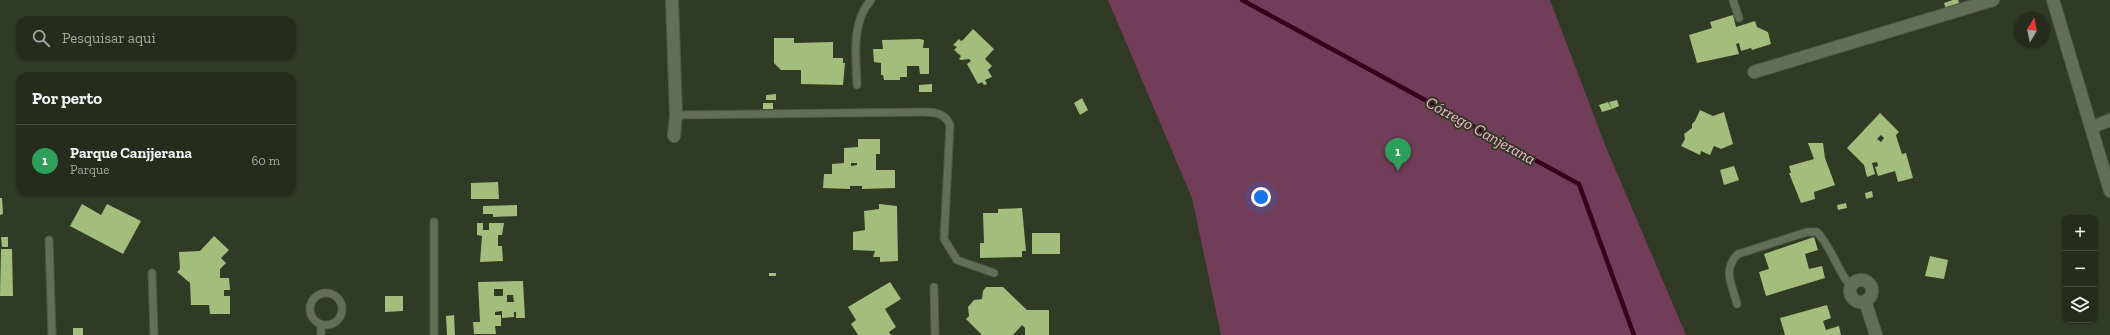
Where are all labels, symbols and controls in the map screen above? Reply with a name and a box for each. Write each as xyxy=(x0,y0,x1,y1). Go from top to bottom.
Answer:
north arrow xyxy=(2014,12,2050,48)
search box xyxy=(16,16,296,60)
icon: search xyxy=(30,27,52,49)
text: Pesquisar aqui xyxy=(62,29,156,47)
text: Por perto xyxy=(32,88,102,108)
water label: Córrego Canjerana xyxy=(1423,92,1539,168)
pin: 1 xyxy=(1385,138,1411,171)
text: Parque Canjjerana xyxy=(70,144,192,162)
text: 1 xyxy=(42,153,48,168)
text: 60 m xyxy=(251,153,280,168)
text: Parque xyxy=(70,162,109,177)
your location xyxy=(1251,187,1271,207)
map controls xyxy=(2062,215,2098,323)
button: + xyxy=(2062,215,2098,251)
button: − xyxy=(2062,251,2098,287)
button: layers xyxy=(2062,287,2098,323)

